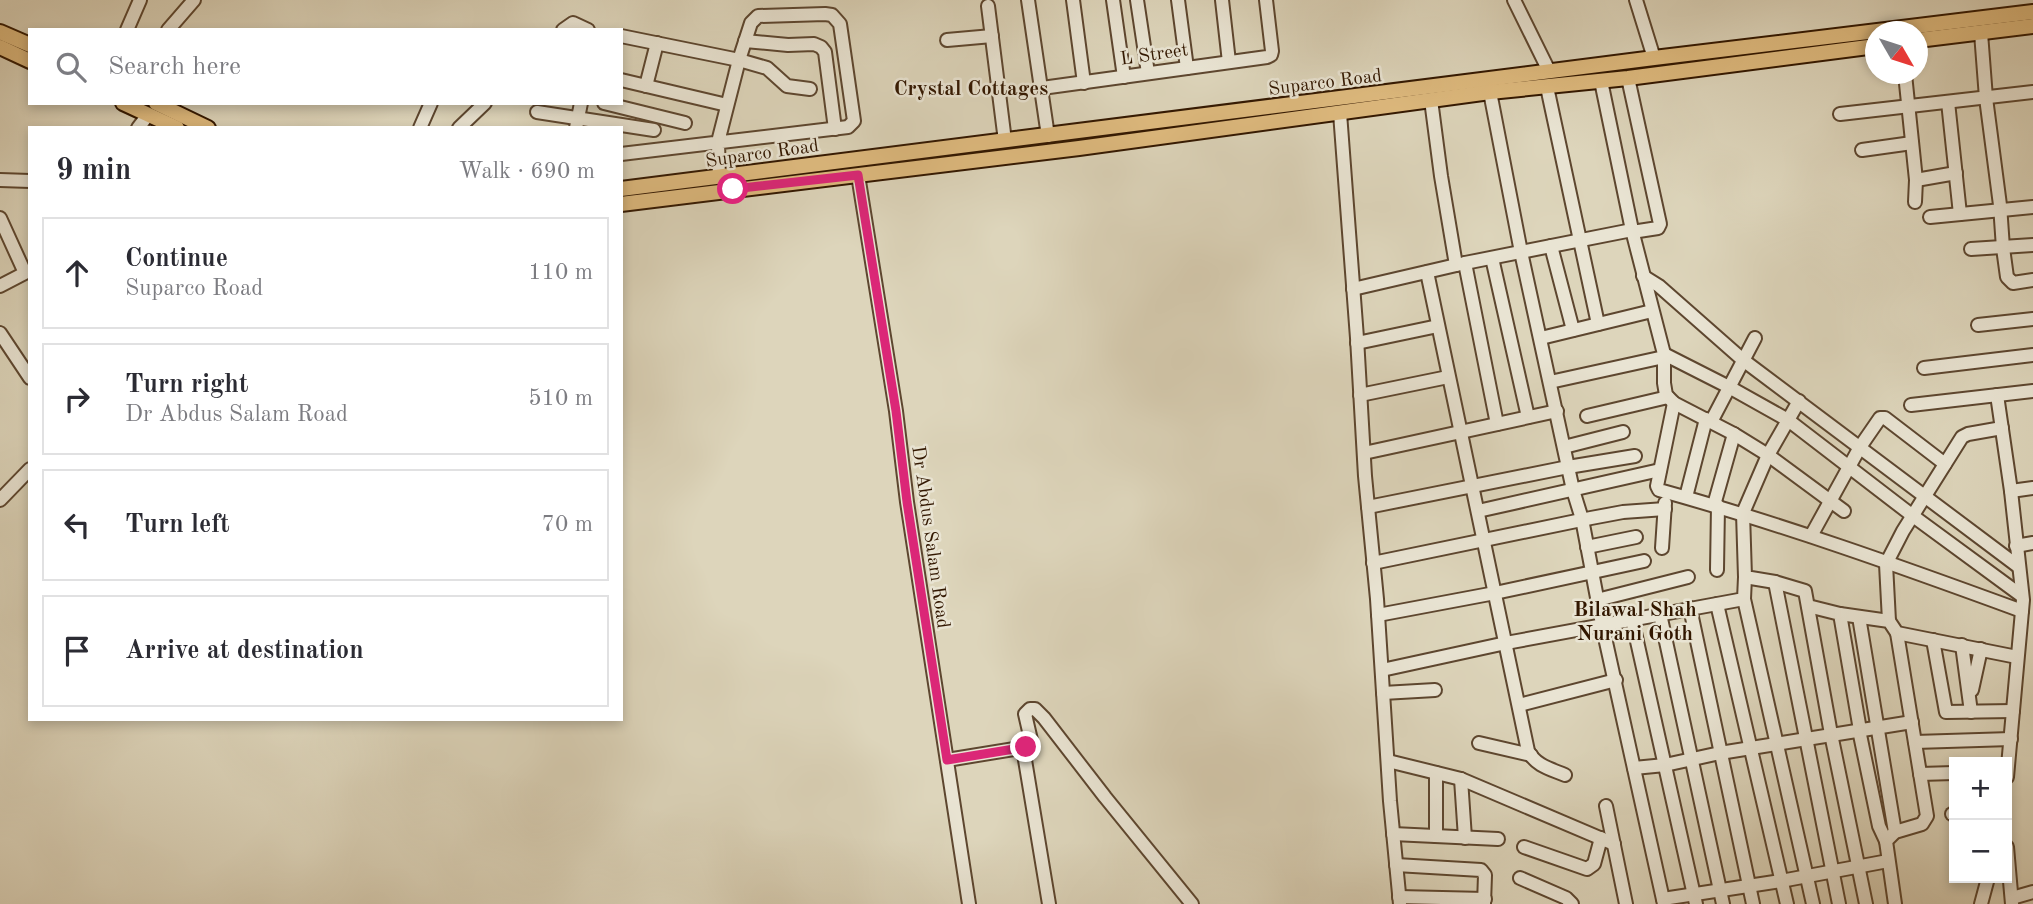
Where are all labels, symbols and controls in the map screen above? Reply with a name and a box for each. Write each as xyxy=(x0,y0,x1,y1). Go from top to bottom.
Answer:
north arrow xyxy=(1865,21,1928,84)
search box xyxy=(28,28,623,105)
street label: L Street xyxy=(1119,41,1190,70)
icon: search xyxy=(52,48,90,86)
text: Search here xyxy=(108,54,241,80)
street label: Suparco Road xyxy=(1267,67,1383,100)
district label: Crystal Cottages xyxy=(894,79,1048,100)
street label: Suparco Road xyxy=(704,137,820,172)
text: 9 min xyxy=(56,156,131,186)
text: Walk · 690 m xyxy=(459,160,595,183)
route start xyxy=(717,173,748,204)
text: Continue xyxy=(125,246,228,272)
icon: ahead xyxy=(58,254,96,292)
text: 110 m xyxy=(528,261,593,284)
text: Suparco Road xyxy=(125,277,263,300)
text: Turn right xyxy=(125,372,248,398)
icon: right xyxy=(58,380,96,418)
text: 510 m xyxy=(528,387,593,410)
text: Dr Abdus Salam Road xyxy=(125,403,348,426)
street label: Dr Abdus Salam Road xyxy=(907,445,952,630)
icon: left xyxy=(58,506,96,544)
text: Turn left xyxy=(125,512,230,538)
text: 70 m xyxy=(542,513,593,536)
district label: Bilawal Shah Nurani Goth xyxy=(1573,600,1697,645)
icon: arrive xyxy=(58,632,96,670)
text: Arrive at destination xyxy=(125,638,364,664)
route end xyxy=(1010,731,1041,762)
map controls xyxy=(1949,757,2012,883)
button: + xyxy=(1949,757,2012,820)
button: − xyxy=(1949,820,2012,883)

